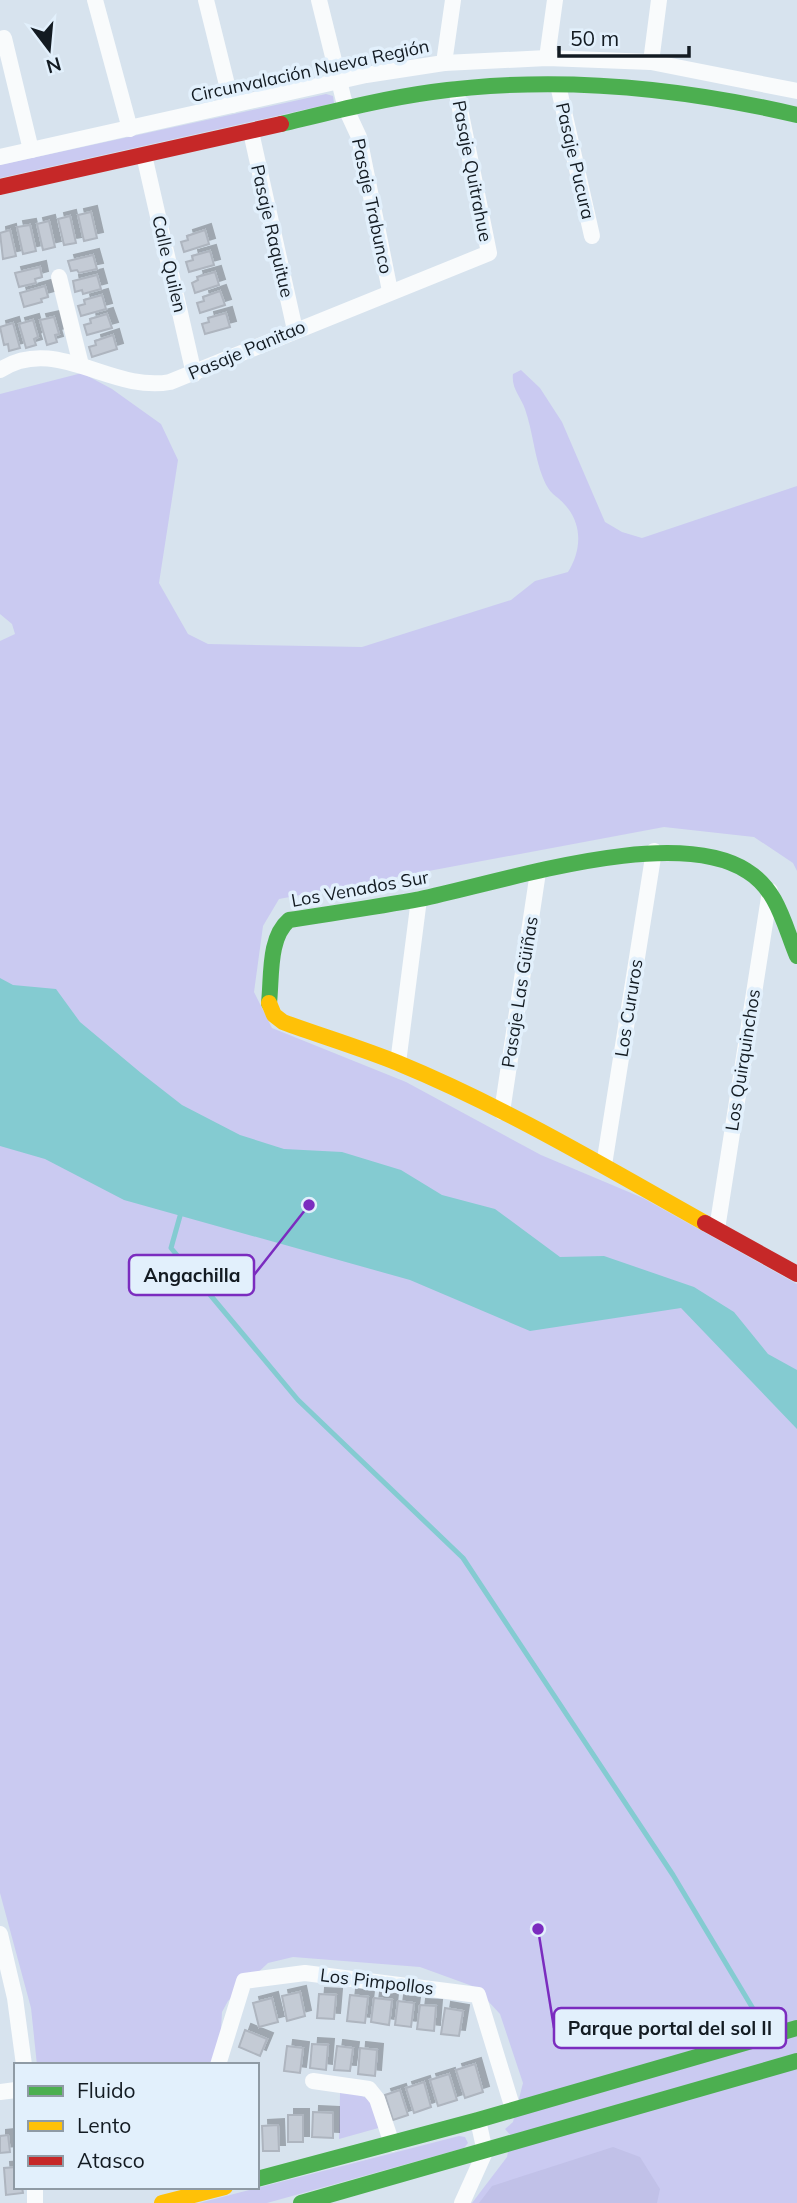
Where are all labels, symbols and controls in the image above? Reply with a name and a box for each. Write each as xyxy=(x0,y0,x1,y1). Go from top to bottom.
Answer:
north arrow xyxy=(14,14,84,84)
scale bar xyxy=(559,14,688,58)
text: 50 m xyxy=(570,25,619,51)
street label: Circunvalación Nueva Región xyxy=(189,34,431,107)
text: N xyxy=(43,52,64,79)
street label: Pasaje Quitrahue xyxy=(448,98,497,243)
street label: Pasaje Pucura xyxy=(551,100,600,222)
street label: Pasaje Trabunco xyxy=(347,136,398,276)
street label: Pasaje Raquitue xyxy=(246,162,299,300)
street label: Calle Quilen xyxy=(147,213,192,315)
street label: Pasaje Panitao xyxy=(185,315,309,385)
street label: Los Venados Sur xyxy=(289,865,431,912)
street label: Pasaje Las Güiñas xyxy=(496,915,543,1069)
street label: Los Cururos xyxy=(609,957,648,1058)
street label: Los Quirquinchos xyxy=(720,987,765,1132)
callout: Angachilla xyxy=(129,1255,254,1295)
text: Angachilla xyxy=(144,1263,241,1287)
street label: Los Pimpollos xyxy=(319,1963,435,2000)
callout: Parque portal del sol II xyxy=(554,2008,786,2048)
text: Parque portal del sol II xyxy=(568,2016,772,2040)
legend xyxy=(14,2063,259,2189)
text: Fluido xyxy=(77,2077,136,2103)
text: Lento xyxy=(77,2112,131,2138)
text: Atasco xyxy=(77,2147,145,2173)

